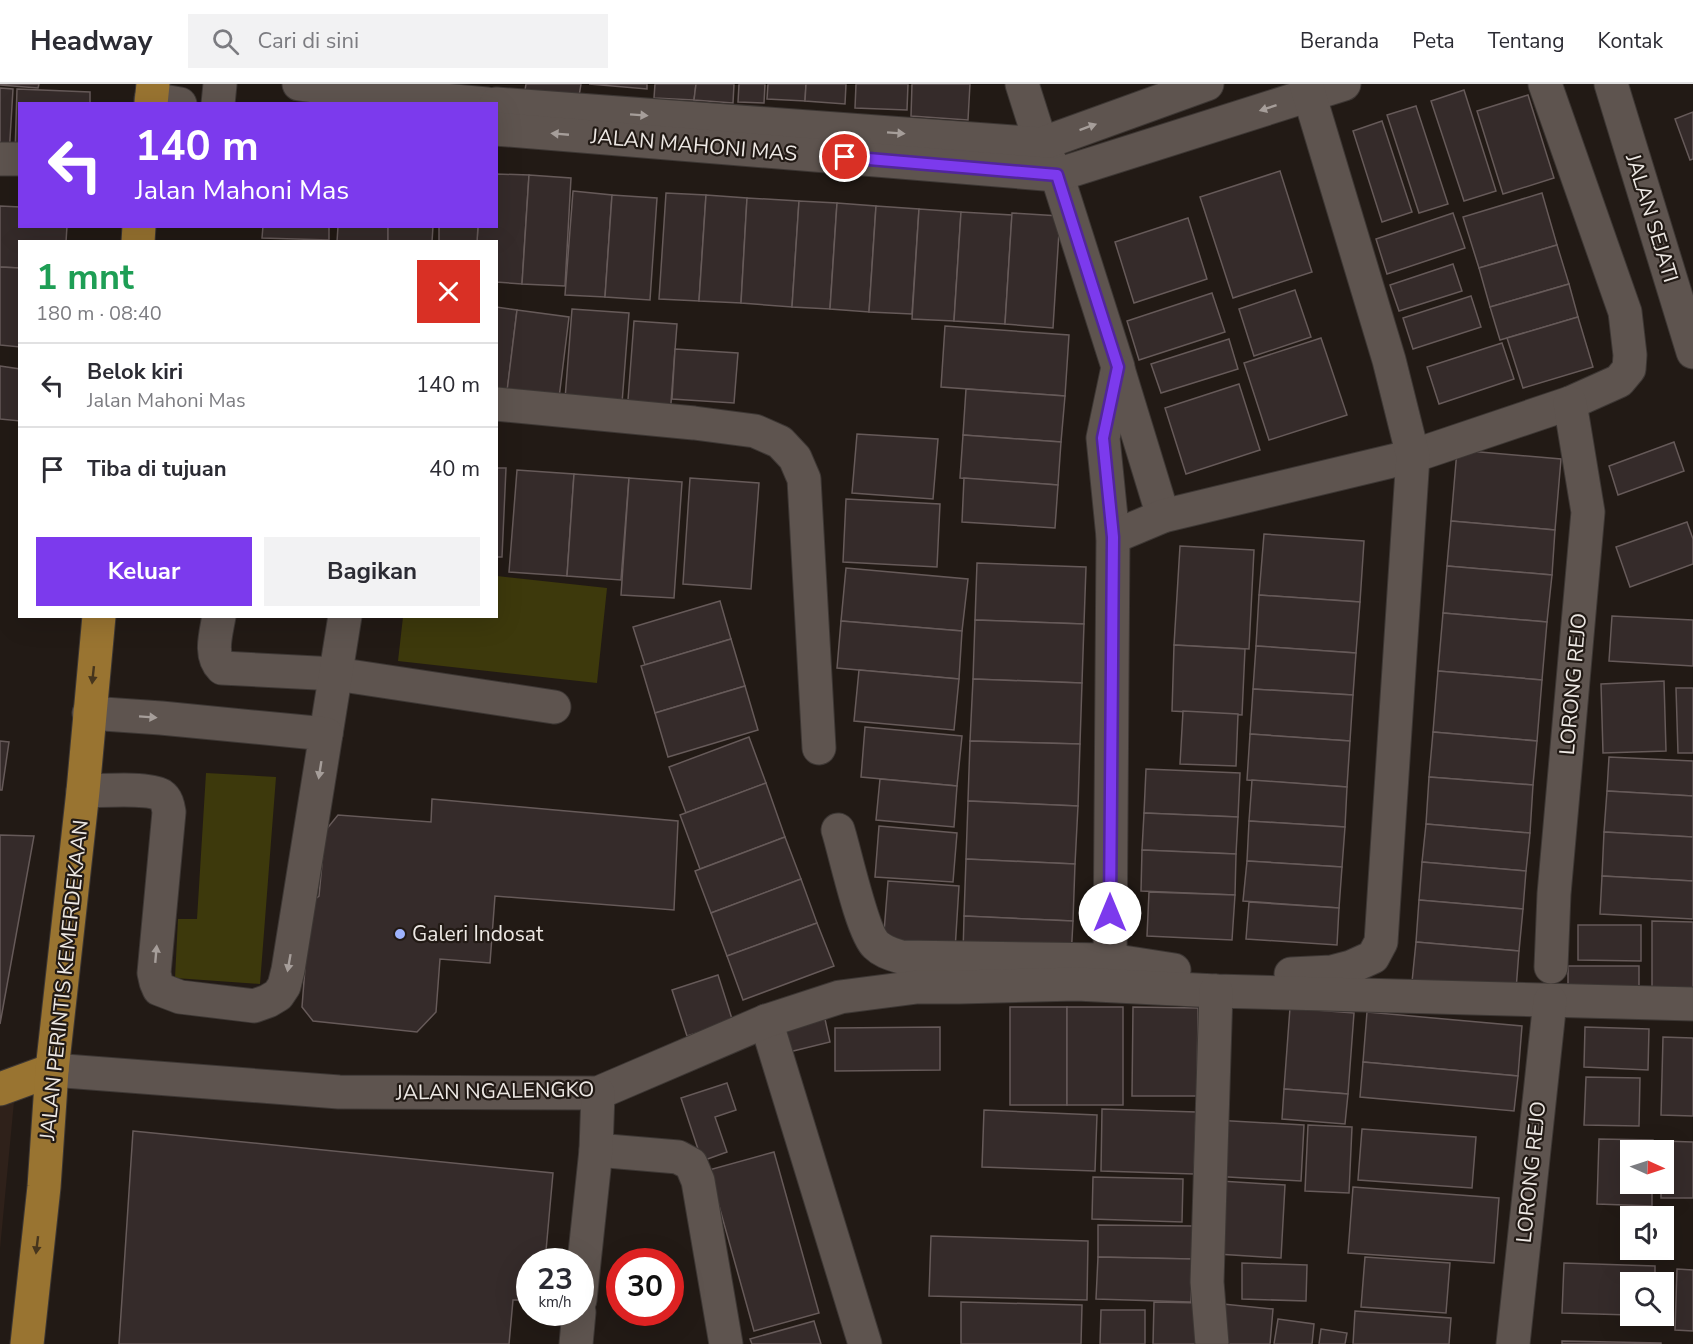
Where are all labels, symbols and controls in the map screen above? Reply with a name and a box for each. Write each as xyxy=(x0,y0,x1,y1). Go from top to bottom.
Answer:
search box xyxy=(188,14,608,68)
text: Headway xyxy=(30,22,152,60)
icon: search xyxy=(209,25,242,58)
text: Cari di sini xyxy=(257,26,359,56)
text: Beranda xyxy=(1300,27,1379,55)
text: Peta xyxy=(1412,27,1455,55)
text: Tentang xyxy=(1488,27,1565,55)
text: Kontak xyxy=(1598,27,1663,55)
one-way arrow xyxy=(1259,104,1277,114)
one-way arrow xyxy=(629,110,648,119)
text: 140 m xyxy=(135,118,259,175)
street label: JALAN MAHONI MAS xyxy=(589,122,798,168)
one-way arrow xyxy=(1079,122,1097,132)
icon: left xyxy=(36,126,114,204)
one-way arrow xyxy=(551,129,570,139)
one-way arrow xyxy=(886,129,905,138)
pin xyxy=(819,131,870,182)
icon: arrive xyxy=(828,140,861,173)
street label: JALAN SEJATI xyxy=(1619,149,1685,286)
text: Jalan Mahoni Mas xyxy=(135,172,349,209)
text: 1 mnt xyxy=(36,253,134,302)
button: close xyxy=(417,260,480,323)
text: 180 m · 08:40 xyxy=(36,300,162,327)
text: Belok kiri xyxy=(87,357,183,387)
icon: left xyxy=(36,369,69,402)
text: 140 m xyxy=(416,370,480,400)
text: Jalan Mahoni Mas xyxy=(87,387,246,414)
icon: arrive xyxy=(36,453,69,486)
text: Tiba di tujuan xyxy=(87,454,227,484)
text: 40 m xyxy=(429,454,480,484)
button: Keluar xyxy=(36,537,252,606)
button: Bagikan xyxy=(264,537,480,606)
street label: LORONG REJO xyxy=(1553,612,1593,756)
one-way arrow xyxy=(88,665,98,684)
one-way arrow xyxy=(138,712,157,722)
one-way arrow xyxy=(316,761,325,780)
street label: JALAN PERINTIS KEMERDEKAAN xyxy=(33,818,95,1143)
position arrow xyxy=(1078,881,1142,945)
place label: Galeri Indosat xyxy=(412,920,544,948)
marker: Galeri Indosat xyxy=(393,927,407,941)
one-way arrow xyxy=(151,944,161,963)
one-way arrow xyxy=(285,953,294,972)
street label: JALAN NGALENGKO xyxy=(395,1075,594,1107)
street label: LORONG REJO xyxy=(1510,1100,1552,1244)
north arrow xyxy=(1620,1140,1674,1194)
map controls xyxy=(1620,1140,1674,1326)
button: sound xyxy=(1620,1206,1674,1260)
one-way arrow xyxy=(32,1236,42,1255)
speed limit sign: 30 xyxy=(606,1248,684,1326)
text: 23 xyxy=(537,1259,573,1300)
button: search xyxy=(1620,1272,1674,1326)
text: km/h xyxy=(538,1292,572,1312)

